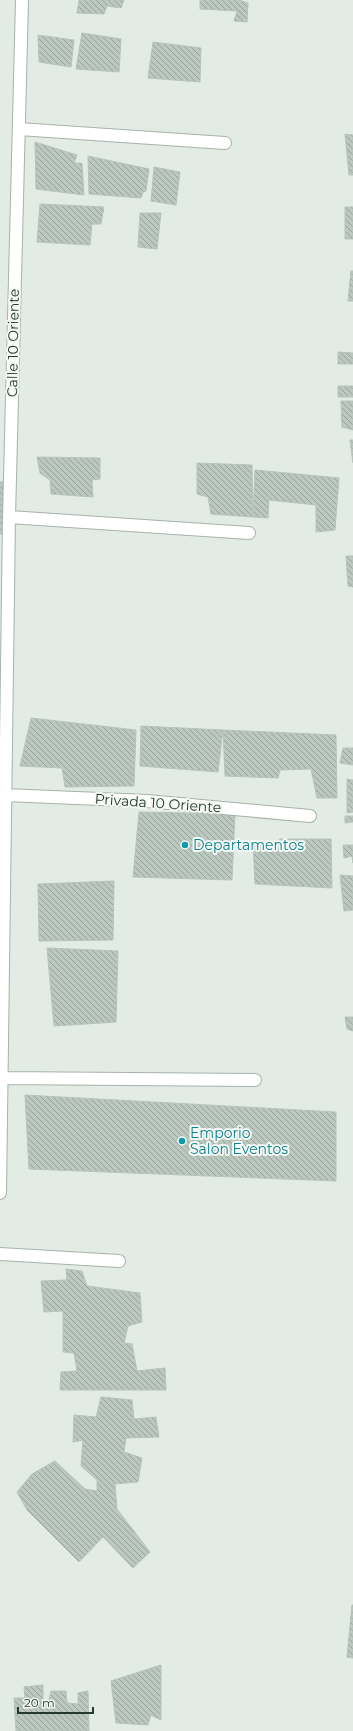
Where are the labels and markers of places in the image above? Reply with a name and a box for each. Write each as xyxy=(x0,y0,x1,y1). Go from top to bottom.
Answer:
place label: Departamentos xyxy=(193,836,304,854)
marker: Departamentos xyxy=(180,840,190,850)
place label: Emporio Salon Eventos xyxy=(190,1124,288,1158)
marker: Emporio Salon Eventos xyxy=(177,1136,187,1146)

